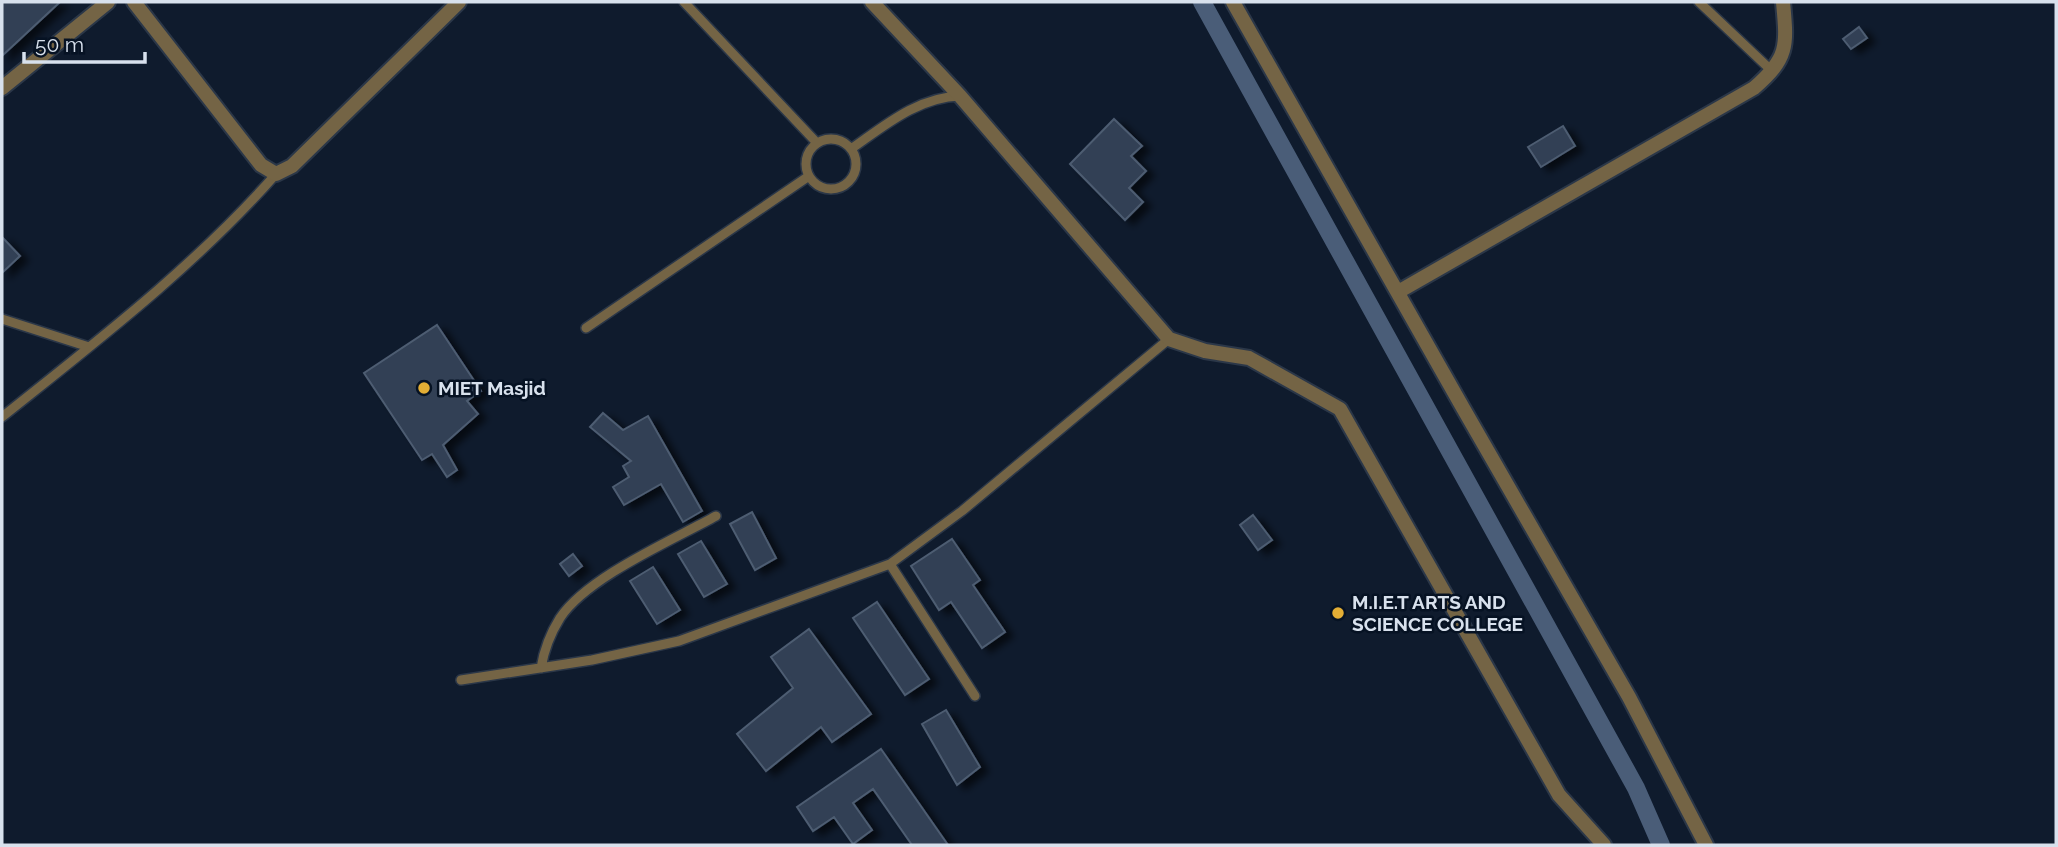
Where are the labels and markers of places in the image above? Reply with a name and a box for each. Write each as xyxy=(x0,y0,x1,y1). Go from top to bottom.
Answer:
place label: MIET Masjid xyxy=(438,377,546,399)
marker: MIET Masjid xyxy=(416,380,432,396)
place label: M.I.E.T ARTS AND SCIENCE COLLEGE xyxy=(1352,591,1523,635)
marker: M.I.E.T ARTS AND SCIENCE COLLEGE xyxy=(1330,605,1346,621)

